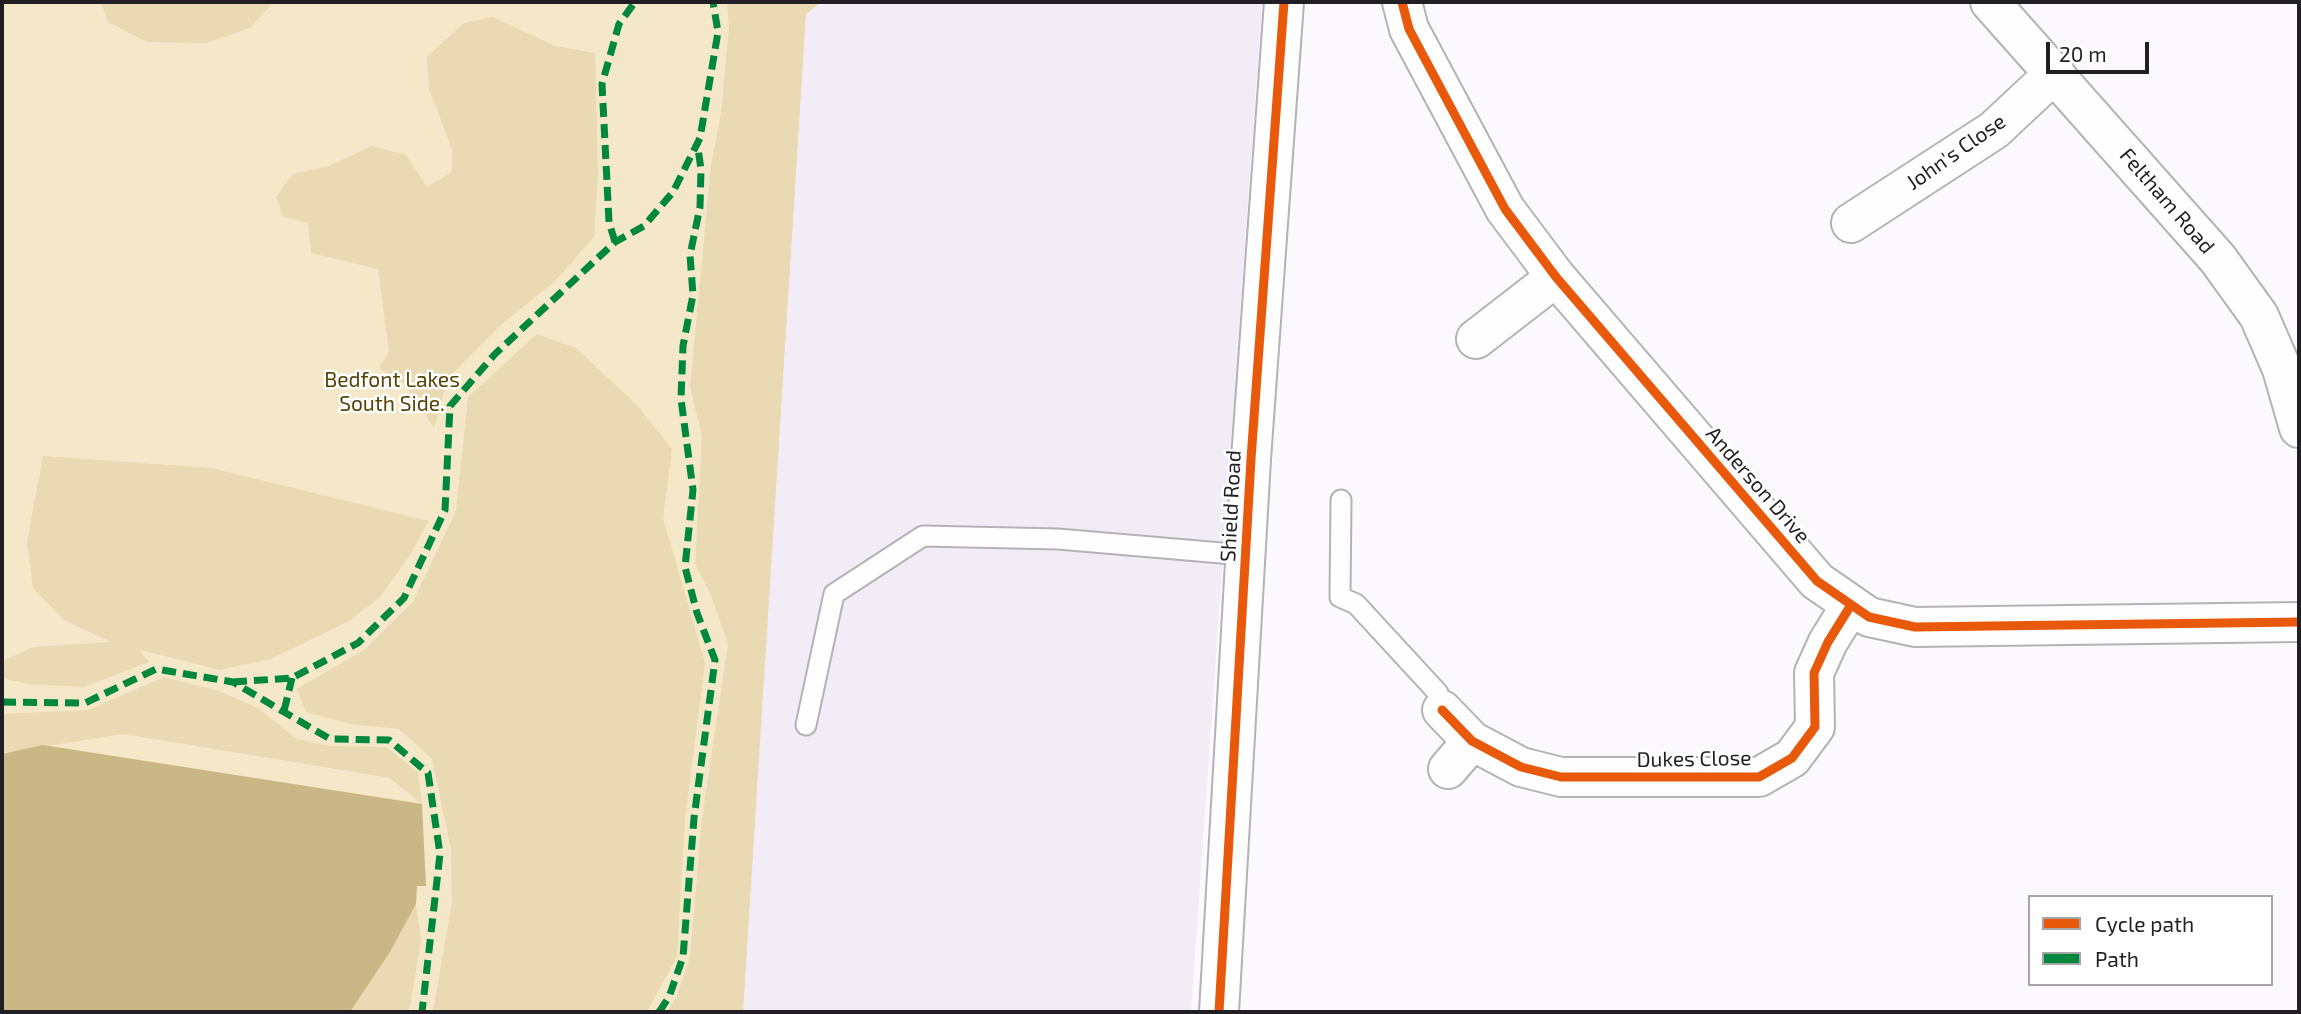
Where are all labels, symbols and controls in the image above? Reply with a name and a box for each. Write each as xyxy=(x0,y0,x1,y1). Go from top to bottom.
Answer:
scale bar xyxy=(2049,28,2152,72)
text: 20 m xyxy=(2059,41,2107,66)
street label: John's Close xyxy=(1902,109,2010,195)
street label: Feltham Road xyxy=(2114,143,2220,259)
park label: Bedfont Lakes South Side. xyxy=(324,367,460,417)
street label: Anderson Drive xyxy=(1700,422,1816,548)
street label: Shield Road xyxy=(1215,450,1247,562)
street label: Dukes Close xyxy=(1636,745,1752,773)
legend xyxy=(2028,895,2273,986)
text: Cycle path xyxy=(2095,911,2194,936)
text: Path xyxy=(2095,946,2139,971)

